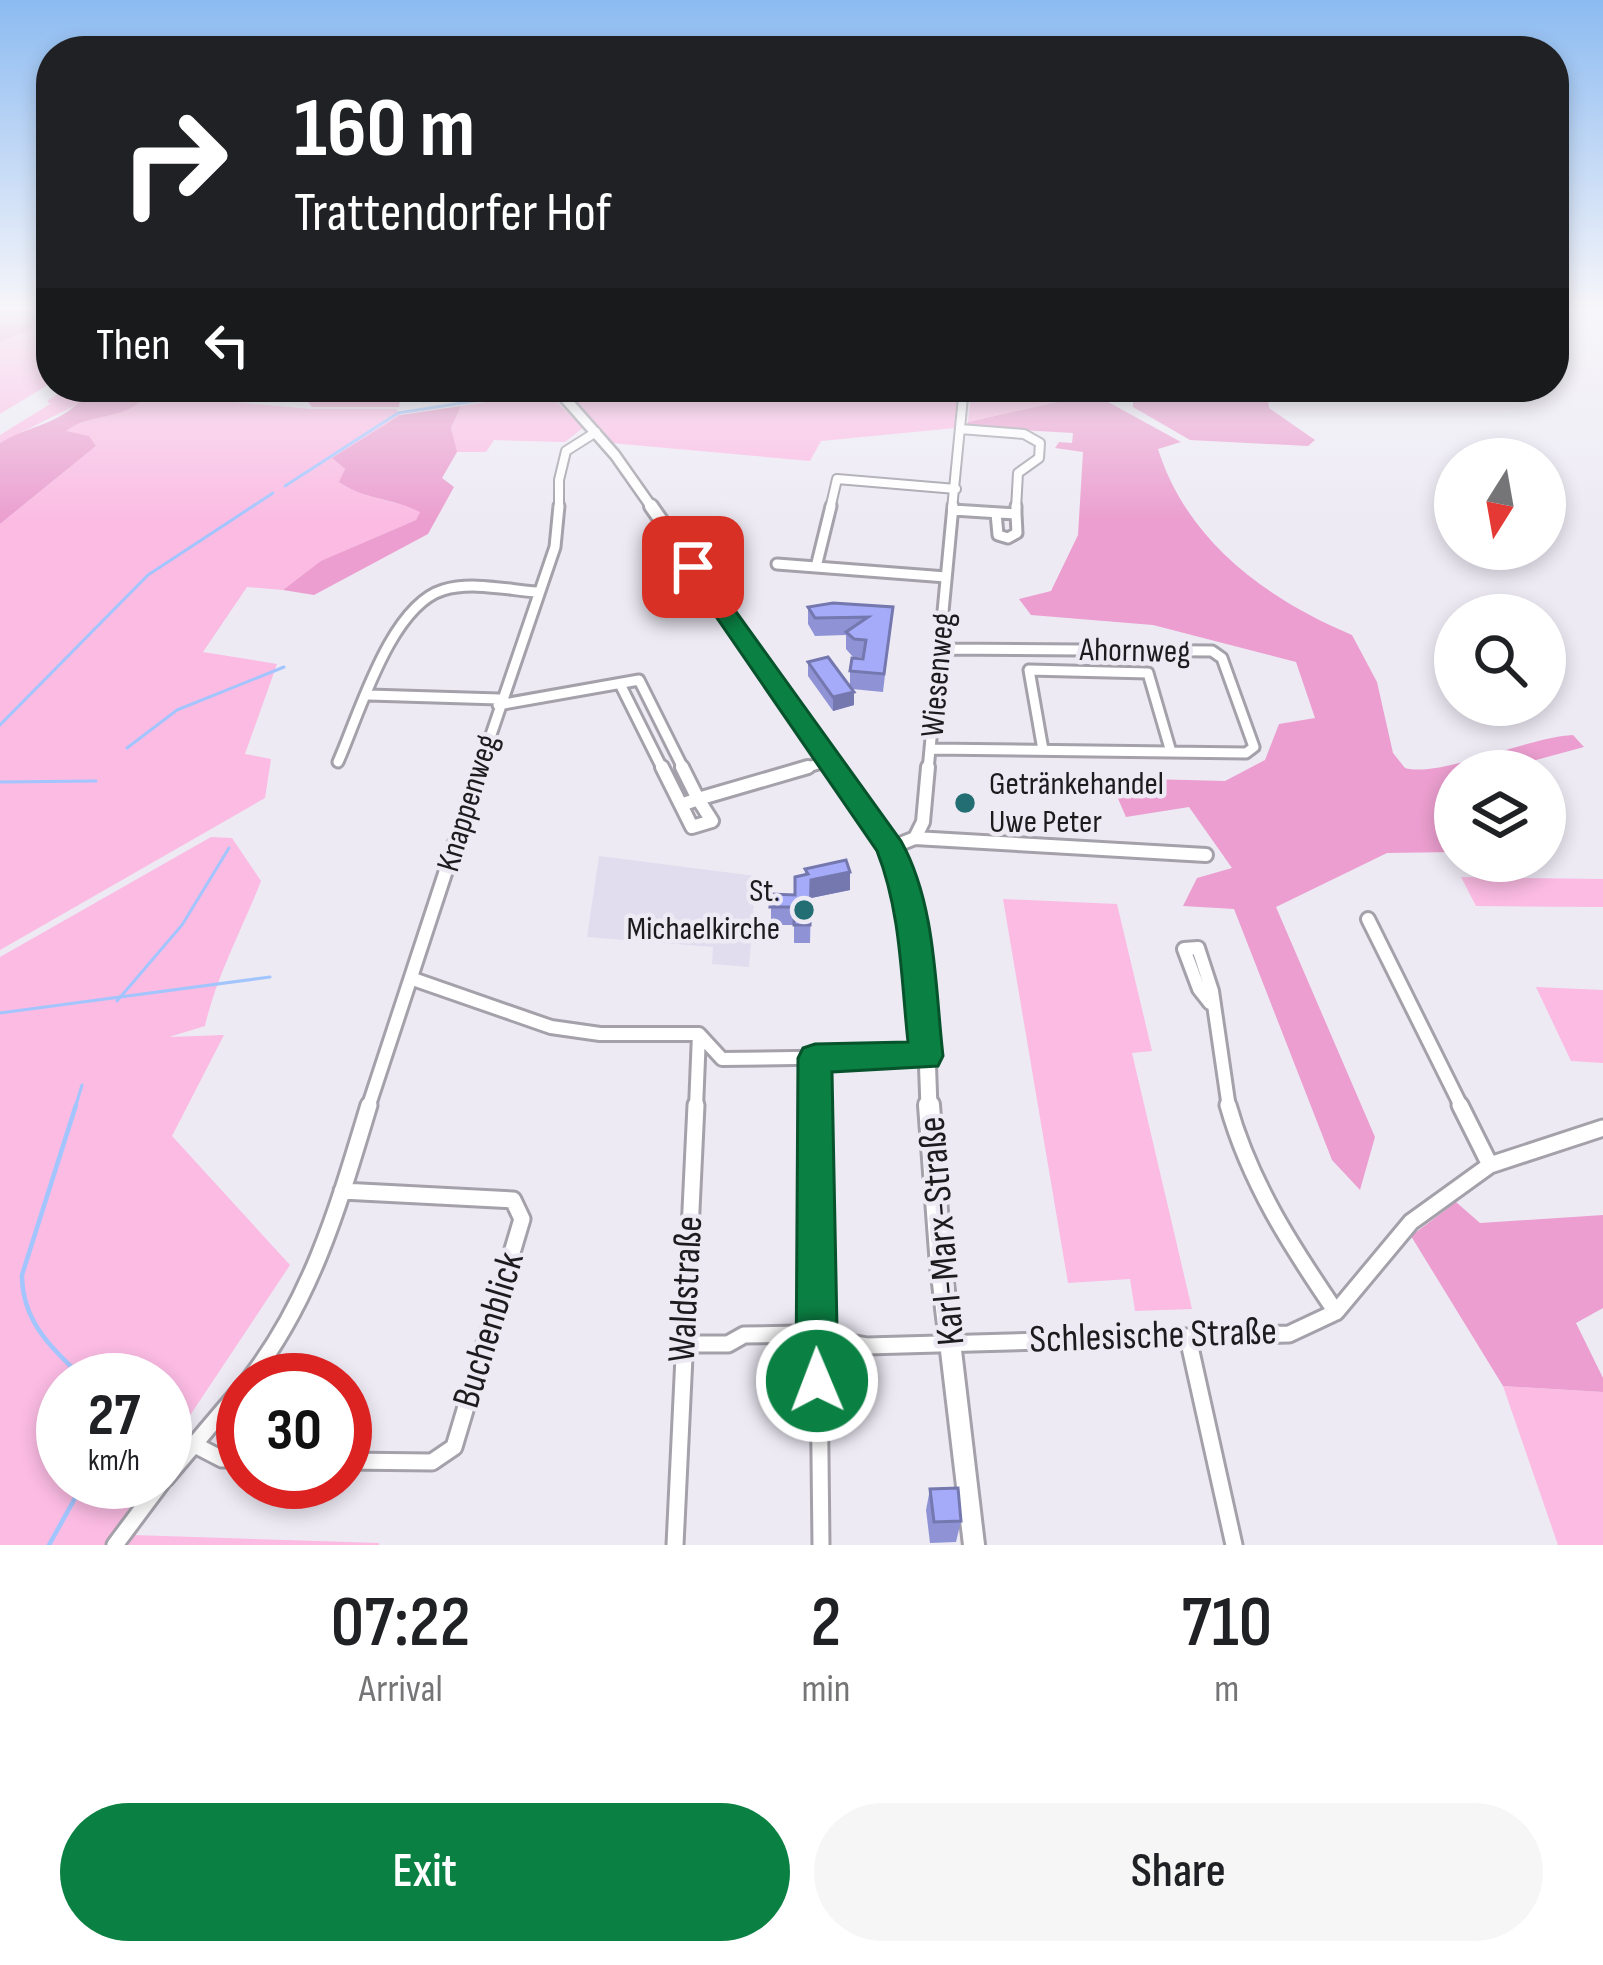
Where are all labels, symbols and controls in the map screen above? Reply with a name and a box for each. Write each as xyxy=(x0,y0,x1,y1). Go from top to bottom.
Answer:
text: 160 m xyxy=(294,79,475,180)
icon: right xyxy=(96,84,252,240)
text: Trattendorfer Hof xyxy=(294,181,611,246)
icon: left xyxy=(194,312,260,378)
text: Then xyxy=(96,318,170,373)
north arrow xyxy=(1434,438,1566,570)
map controls xyxy=(1434,438,1566,882)
pin xyxy=(642,516,744,618)
icon: arrive xyxy=(660,534,726,600)
button: search xyxy=(1434,594,1566,726)
street label: Wiesenweg xyxy=(913,611,963,739)
street label: Ahornweg xyxy=(1078,630,1191,672)
street label: Knappenweg xyxy=(428,730,508,876)
button: layers xyxy=(1434,750,1566,882)
place label: Getränkehandel Uwe Peter xyxy=(989,764,1164,842)
marker: Getränkehandel Uwe Peter xyxy=(952,790,978,816)
place label: St. Michaelkirche xyxy=(627,871,780,949)
marker: St. Michaelkirche xyxy=(791,897,817,923)
street label: Karl-Marx-Straße xyxy=(909,1115,975,1347)
street label: Waldstraße xyxy=(659,1215,713,1363)
street label: Buchenblick xyxy=(443,1246,535,1414)
street label: Schlesische Straße xyxy=(1028,1308,1278,1364)
position arrow xyxy=(754,1318,880,1444)
speed limit sign: 30 xyxy=(216,1353,372,1509)
text: 27 xyxy=(88,1380,140,1452)
text: km/h xyxy=(88,1443,140,1479)
text: 07:22 xyxy=(331,1580,471,1667)
text: 2 xyxy=(811,1580,841,1667)
text: 710 xyxy=(1181,1580,1272,1667)
text: Arrival xyxy=(359,1666,443,1713)
text: min xyxy=(801,1666,850,1713)
text: m xyxy=(1214,1666,1239,1713)
button: Exit xyxy=(60,1803,790,1941)
button: Share xyxy=(814,1803,1543,1941)

